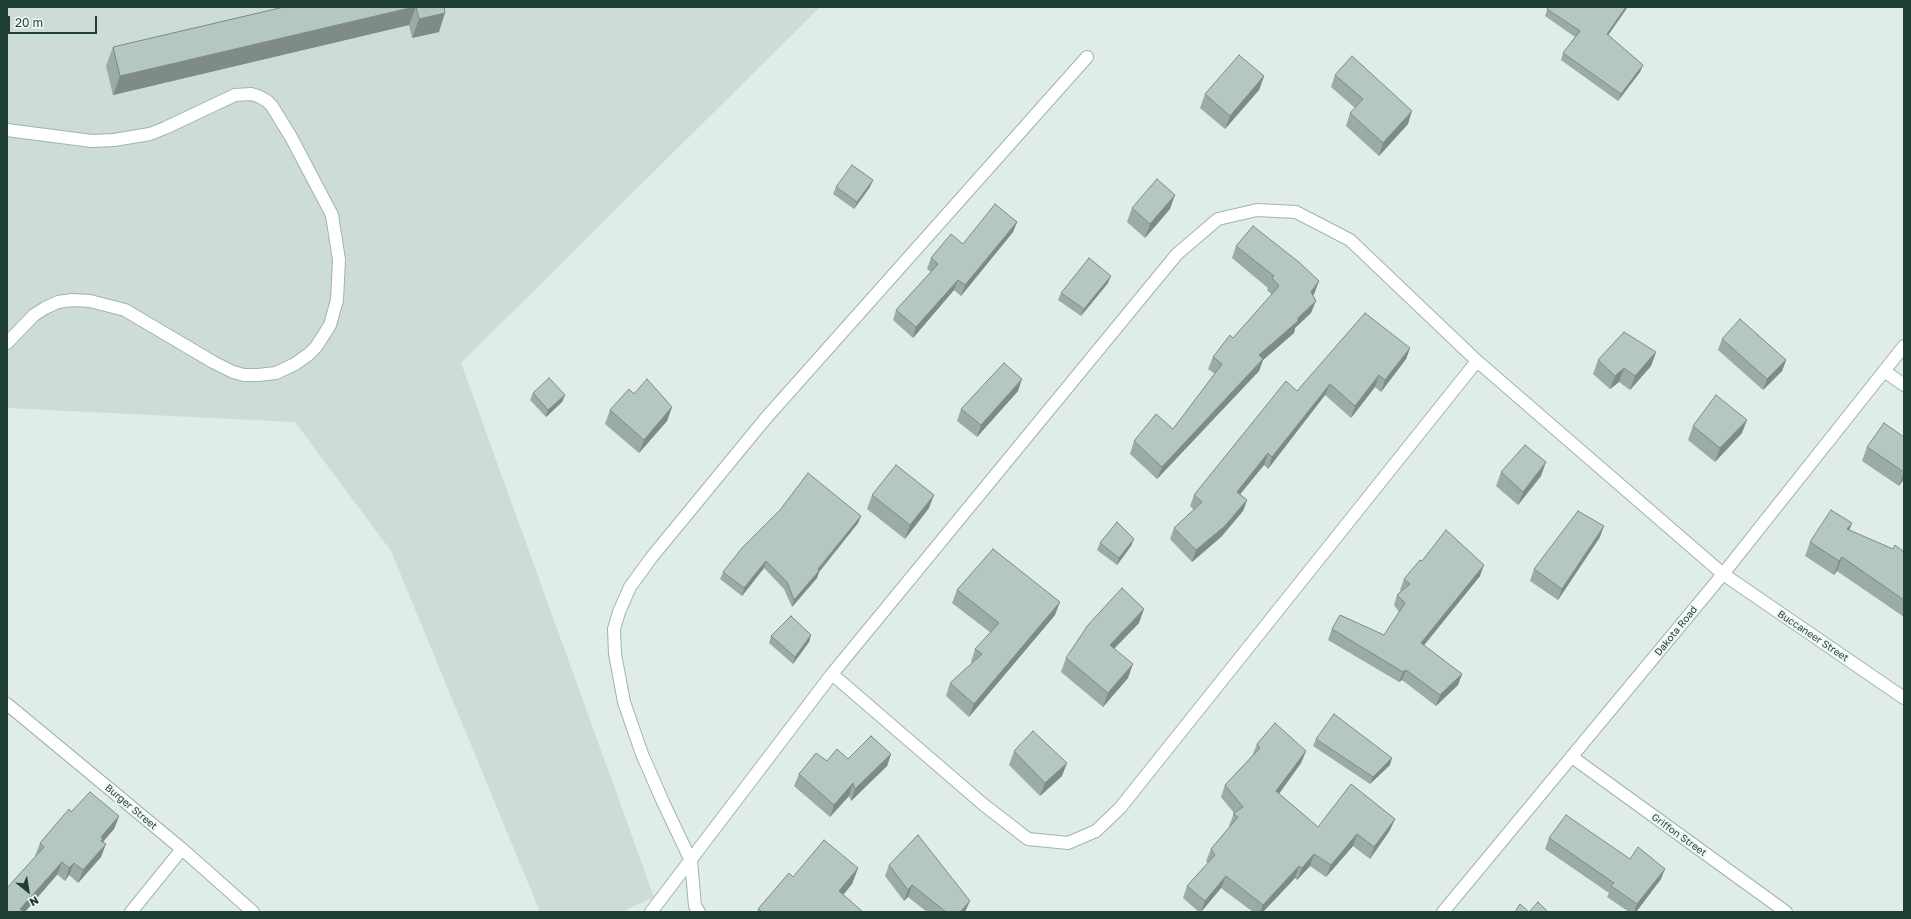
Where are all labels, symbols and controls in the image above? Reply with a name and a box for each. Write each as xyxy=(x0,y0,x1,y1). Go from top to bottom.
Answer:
scale bar xyxy=(10,8,99,34)
text: 20 m xyxy=(15,15,43,30)
street label: Dakota Road xyxy=(1652,604,1700,658)
street label: Buccaneer Street xyxy=(1775,608,1851,664)
street label: Burger Street xyxy=(102,782,160,832)
street label: Griffon Street xyxy=(1649,811,1709,859)
north arrow xyxy=(8,871,48,911)
text: N xyxy=(27,894,41,910)

